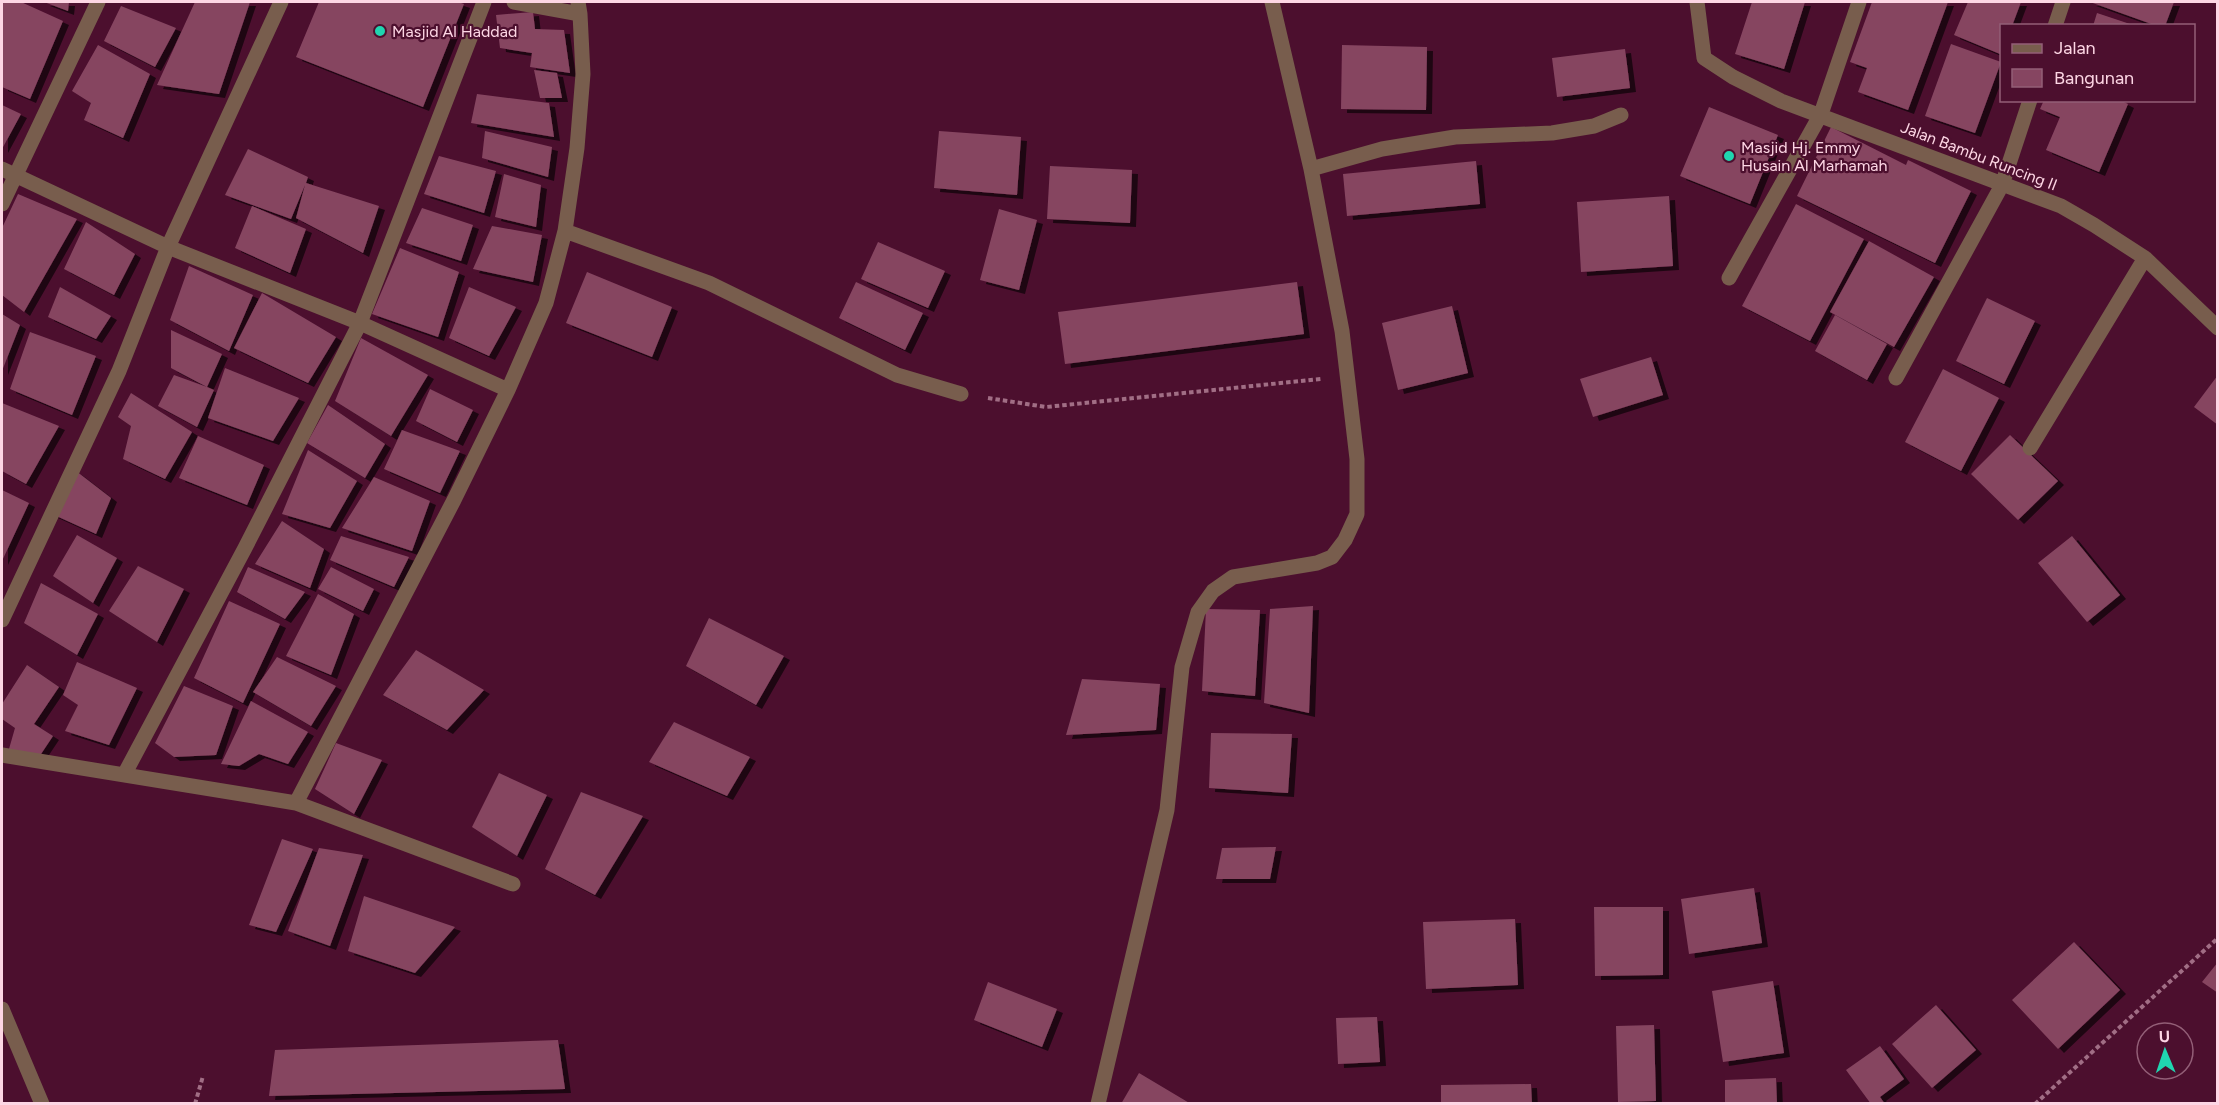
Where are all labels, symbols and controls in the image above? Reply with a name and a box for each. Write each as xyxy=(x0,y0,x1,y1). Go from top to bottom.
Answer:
place label: Masjid Al Haddad xyxy=(392,22,517,41)
marker: Masjid Al Haddad xyxy=(373,24,387,38)
legend xyxy=(2000,24,2195,102)
text: Jalan xyxy=(2054,37,2096,59)
text: Bangunan xyxy=(2054,67,2134,89)
street label: Jalan Bambu Runcing II xyxy=(1898,117,2060,195)
place label: Masjid Hj. Emmy Husain Al Marhamah xyxy=(1741,138,1887,175)
marker: Masjid Hj. Emmy Husain Al Marhamah xyxy=(1722,149,1736,163)
north arrow xyxy=(2135,1021,2195,1081)
text: U xyxy=(2159,1027,2170,1046)

